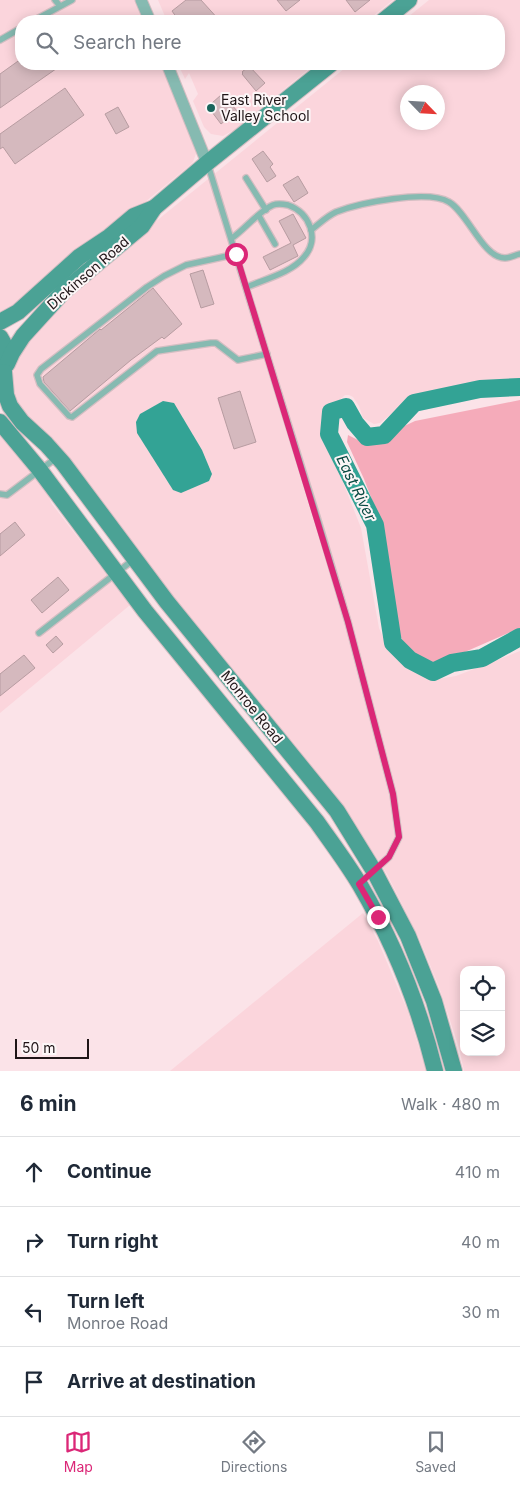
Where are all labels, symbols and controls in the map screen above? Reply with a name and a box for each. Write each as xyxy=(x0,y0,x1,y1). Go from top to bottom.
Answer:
search box xyxy=(15,15,505,70)
icon: search xyxy=(33,29,61,57)
text: Search here xyxy=(73,31,182,54)
north arrow xyxy=(400,85,445,130)
place label: East River Valley School xyxy=(221,91,310,124)
marker: East River Valley School xyxy=(205,102,217,114)
street label: Dickinson Road xyxy=(43,233,132,313)
route start xyxy=(225,243,248,266)
water label: East River xyxy=(332,452,381,524)
street label: Monroe Road xyxy=(218,667,287,746)
route end xyxy=(367,906,390,929)
map controls xyxy=(460,966,505,1056)
button: locate xyxy=(460,966,505,1011)
button: layers xyxy=(460,1011,505,1056)
scale bar xyxy=(15,1036,89,1059)
text: 50 m xyxy=(22,1039,56,1056)
text: 6 min xyxy=(20,1091,77,1116)
text: Walk · 480 m xyxy=(401,1094,500,1114)
icon: ahead xyxy=(20,1158,48,1186)
text: Continue xyxy=(67,1160,152,1183)
text: 410 m xyxy=(455,1162,500,1182)
icon: right xyxy=(20,1228,48,1256)
text: Turn right xyxy=(67,1230,158,1253)
text: 40 m xyxy=(461,1232,500,1252)
text: Turn left xyxy=(67,1290,145,1313)
icon: left xyxy=(20,1298,48,1326)
text: 30 m xyxy=(462,1302,500,1322)
text: Monroe Road xyxy=(67,1313,168,1333)
icon: arrive xyxy=(20,1368,48,1396)
text: Arrive at destination xyxy=(67,1370,256,1393)
tab: Map xyxy=(64,1428,93,1475)
tab: Directions xyxy=(221,1428,287,1475)
tab: Saved xyxy=(415,1428,456,1475)

